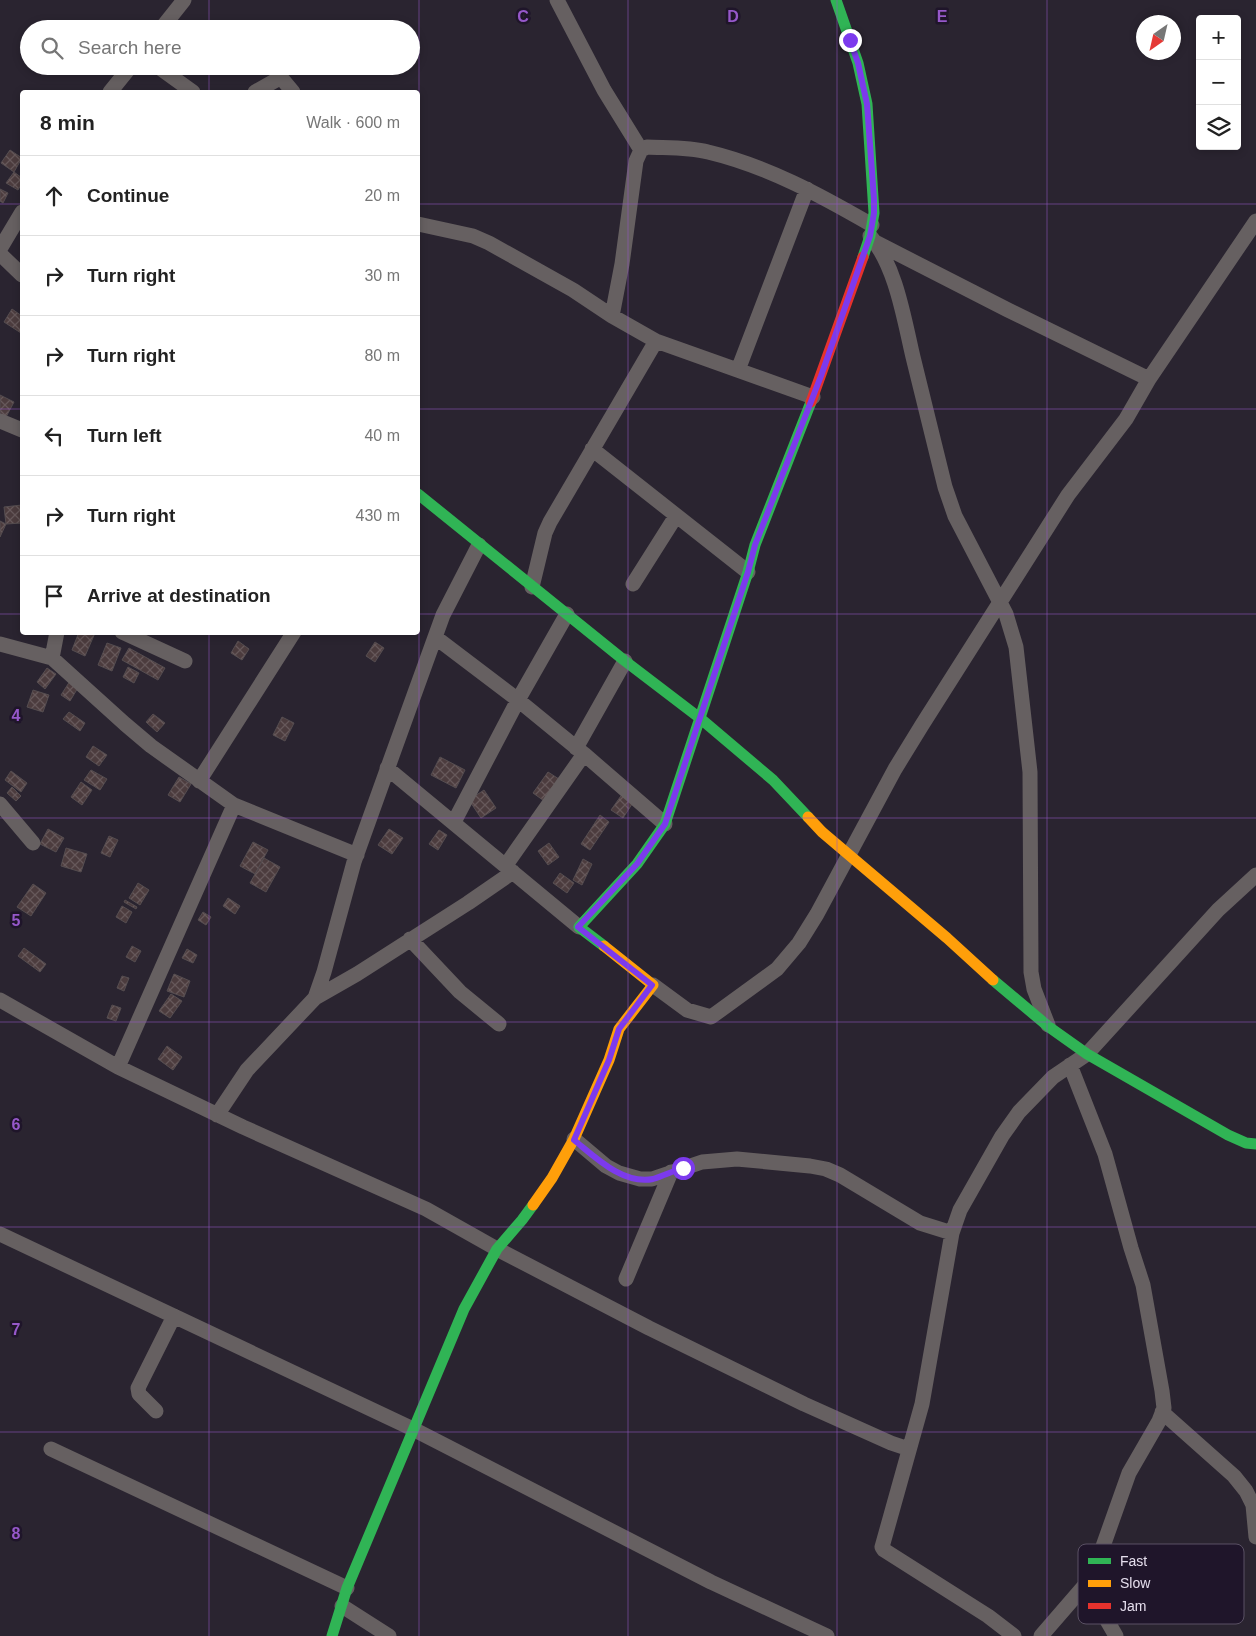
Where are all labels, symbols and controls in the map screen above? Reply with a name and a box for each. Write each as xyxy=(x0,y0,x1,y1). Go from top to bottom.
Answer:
text: C xyxy=(517,8,529,25)
text: D xyxy=(727,8,739,25)
text: E xyxy=(937,8,948,25)
north arrow xyxy=(1136,15,1181,60)
map controls xyxy=(1196,15,1241,150)
button: + xyxy=(1196,15,1241,60)
search box xyxy=(20,20,420,75)
route end xyxy=(839,29,862,52)
icon: search xyxy=(38,34,66,62)
text: Search here xyxy=(78,37,182,58)
button: − xyxy=(1196,60,1241,105)
button: layers xyxy=(1196,105,1241,150)
text: 8 min xyxy=(40,111,95,134)
text: Walk · 600 m xyxy=(306,114,400,131)
icon: ahead xyxy=(40,182,68,210)
text: Continue xyxy=(87,185,169,206)
text: 20 m xyxy=(364,187,400,204)
icon: right xyxy=(40,262,68,290)
text: Turn right xyxy=(87,265,175,286)
text: 30 m xyxy=(364,267,400,284)
icon: right xyxy=(40,342,68,370)
text: Turn right xyxy=(87,345,175,366)
text: 80 m xyxy=(364,347,400,364)
icon: left xyxy=(40,422,68,450)
text: Turn left xyxy=(87,425,162,446)
text: 40 m xyxy=(364,427,400,444)
icon: right xyxy=(40,502,68,530)
text: Turn right xyxy=(87,505,175,526)
text: 430 m xyxy=(356,507,400,524)
icon: arrive xyxy=(40,582,68,610)
text: Arrive at destination xyxy=(87,585,271,606)
text: 4 xyxy=(12,707,21,724)
text: 5 xyxy=(12,912,21,929)
text: 6 xyxy=(12,1116,21,1133)
route start xyxy=(672,1157,695,1180)
text: 7 xyxy=(12,1321,21,1338)
text: 8 xyxy=(12,1525,21,1542)
legend xyxy=(1078,1544,1244,1624)
text: Fast xyxy=(1120,1553,1147,1569)
text: Slow xyxy=(1120,1575,1151,1591)
text: Jam xyxy=(1120,1598,1146,1614)

